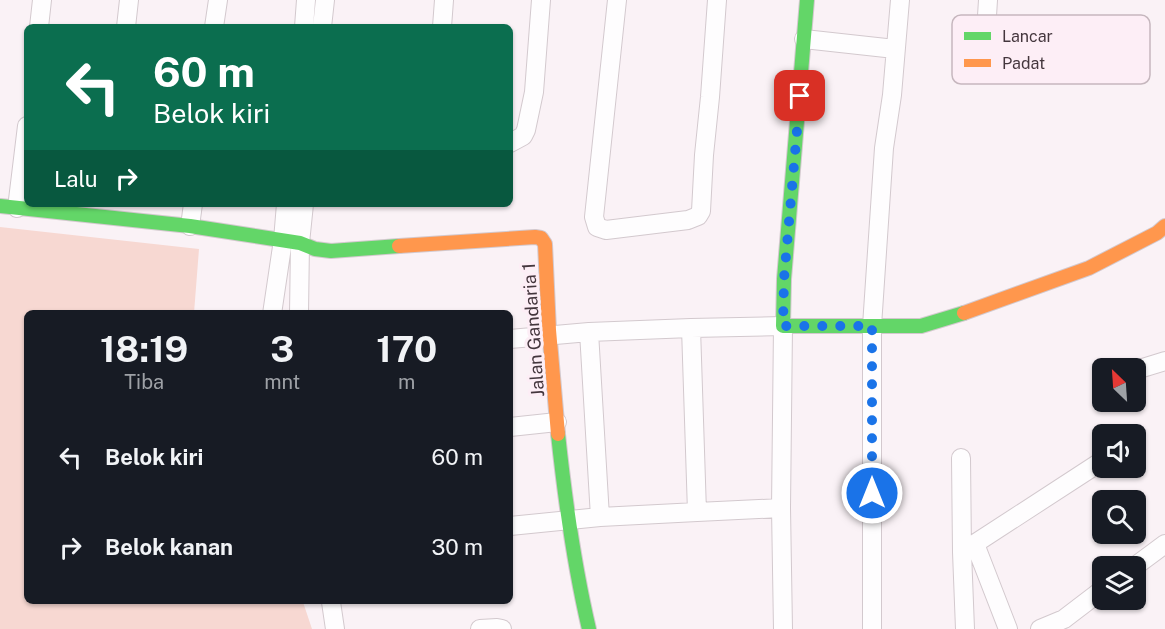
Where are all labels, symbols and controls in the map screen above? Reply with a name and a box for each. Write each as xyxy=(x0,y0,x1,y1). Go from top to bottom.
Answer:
legend xyxy=(952,15,1150,84)
text: Lancar xyxy=(1002,27,1053,46)
text: 60 m xyxy=(153,47,255,96)
icon: left xyxy=(54,48,132,126)
text: Padat xyxy=(1002,54,1045,73)
pin xyxy=(774,70,825,121)
icon: arrive xyxy=(783,79,816,112)
text: Belok kiri xyxy=(153,97,270,129)
icon: right xyxy=(110,162,143,195)
text: Lalu xyxy=(54,166,98,192)
street label: Jalan Gandaria 1 xyxy=(518,262,548,398)
text: 18:19 xyxy=(100,328,188,370)
text: 3 xyxy=(270,328,294,370)
text: 170 xyxy=(376,328,437,370)
north arrow xyxy=(1092,358,1146,412)
map controls xyxy=(1092,358,1146,610)
text: Tiba xyxy=(124,370,164,394)
text: mnt xyxy=(264,370,300,394)
text: m xyxy=(398,370,415,394)
button: sound xyxy=(1092,424,1146,478)
icon: left xyxy=(54,441,87,474)
text: Belok kiri xyxy=(105,444,203,470)
text: 60 m xyxy=(432,444,483,470)
position arrow xyxy=(840,461,904,525)
button: search xyxy=(1092,490,1146,544)
icon: right xyxy=(54,531,87,564)
text: Belok kanan xyxy=(105,534,233,560)
text: 30 m xyxy=(431,534,483,560)
button: layers xyxy=(1092,556,1146,610)

